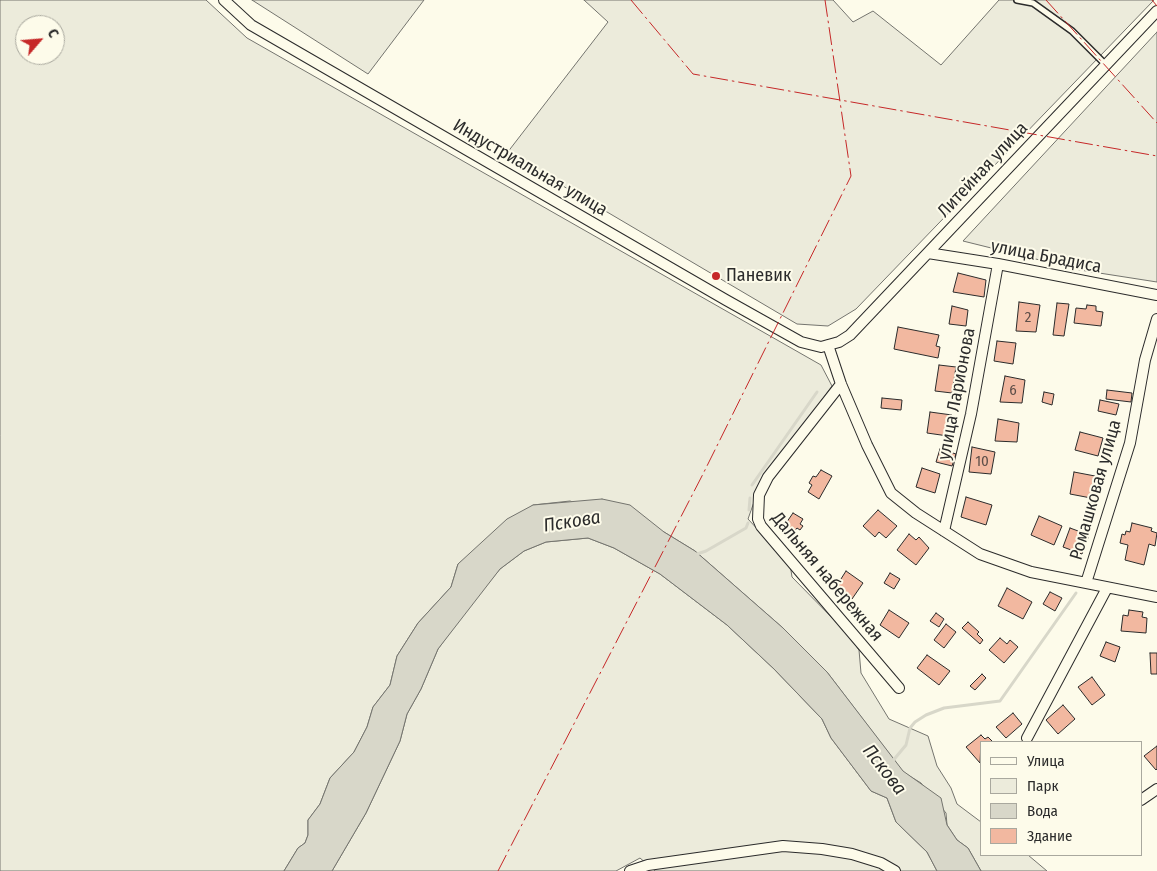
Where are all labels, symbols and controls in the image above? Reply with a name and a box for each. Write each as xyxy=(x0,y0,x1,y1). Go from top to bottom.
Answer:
north arrow xyxy=(15,15,65,65)
text: С xyxy=(44,26,62,41)
street label: Индустриальная улица xyxy=(449,115,611,221)
street label: Литейная улица xyxy=(933,118,1033,222)
street label: улица Брадиса xyxy=(989,236,1103,278)
place label: Паневик xyxy=(726,265,791,287)
marker: Паневик xyxy=(710,270,722,282)
house number: 2 xyxy=(1025,309,1031,327)
street label: улица Ларионова xyxy=(934,326,980,462)
house number: 6 xyxy=(1009,382,1017,400)
street label: Ромашковая улица xyxy=(1066,417,1126,563)
house number: 10 xyxy=(975,453,989,471)
water label: Пскова xyxy=(542,506,602,538)
street label: Дальняя набережная xyxy=(767,508,887,646)
water label: Пскова xyxy=(857,740,911,800)
legend xyxy=(980,741,1142,856)
text: Улица xyxy=(1027,752,1065,770)
text: Парк xyxy=(1027,777,1058,795)
text: Вода xyxy=(1027,802,1058,820)
text: Здание xyxy=(1027,827,1073,845)

